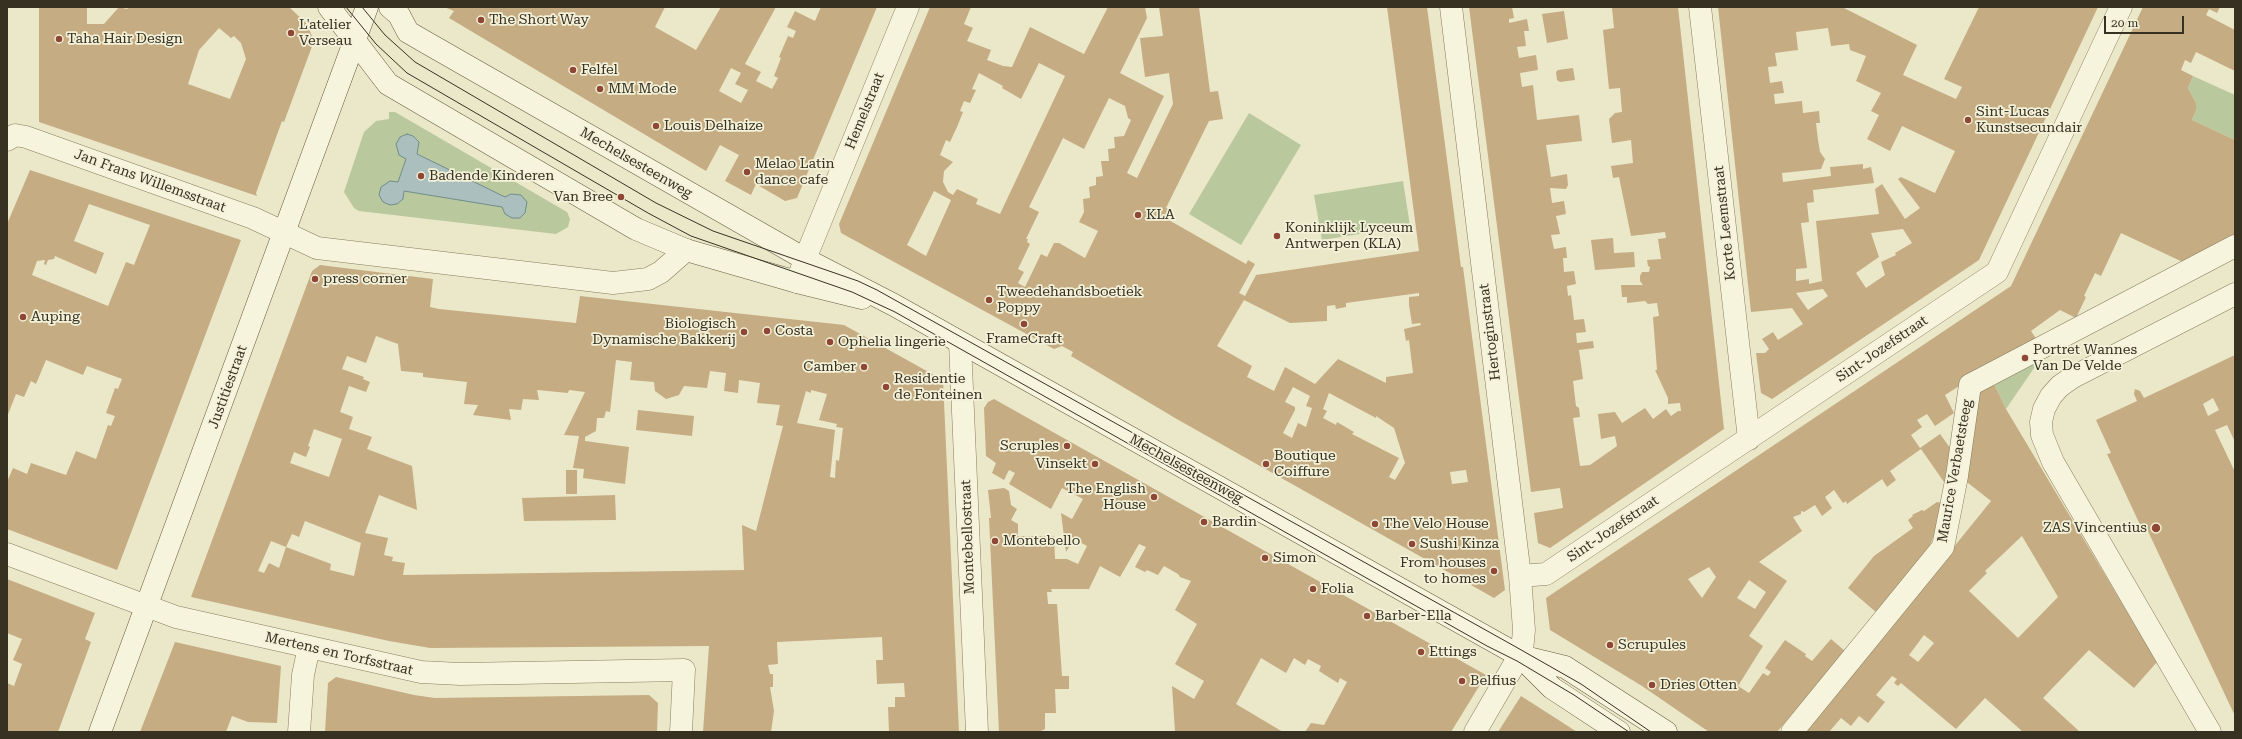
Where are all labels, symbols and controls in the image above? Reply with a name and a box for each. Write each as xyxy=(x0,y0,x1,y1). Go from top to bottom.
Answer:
scale bar xyxy=(2106,8,2186,34)
place label: The Short Way xyxy=(489,12,589,28)
marker: The Short Way xyxy=(476,15,486,25)
text: 20 m xyxy=(2111,16,2138,30)
place label: L'atelier Verseau xyxy=(299,17,352,50)
marker: L'atelier Verseau xyxy=(286,28,296,38)
place label: Taha Hair Design xyxy=(67,31,183,47)
marker: Taha Hair Design xyxy=(54,34,64,44)
place label: Felfel xyxy=(581,62,618,78)
marker: Felfel xyxy=(568,65,578,75)
street label: Hemelstraat xyxy=(842,70,888,152)
place label: MM Mode xyxy=(608,81,677,97)
marker: MM Mode xyxy=(595,84,605,94)
place label: Sint-Lucas Kunstsecundair xyxy=(1976,104,2082,136)
marker: Sint-Lucas Kunstsecundair xyxy=(1963,115,1973,125)
place label: Louis Delhaize xyxy=(664,118,763,134)
marker: Louis Delhaize xyxy=(651,121,661,131)
street label: Mechelsesteenweg xyxy=(577,124,695,202)
street label: Jan Frans Willemsstraat xyxy=(72,146,228,216)
place label: Melao Latin dance cafe xyxy=(755,156,835,188)
street label: Korte Leemstraat xyxy=(1711,165,1739,281)
marker: Melao Latin dance cafe xyxy=(742,167,752,177)
place label: Badende Kinderen xyxy=(429,168,554,184)
marker: Badende Kinderen xyxy=(416,171,426,181)
place label: Van Bree xyxy=(554,189,613,205)
marker: Van Bree xyxy=(616,192,626,202)
place label: KLA xyxy=(1146,207,1175,223)
marker: KLA xyxy=(1133,210,1143,220)
place label: Koninklijk Lyceum Antwerpen (KLA) xyxy=(1285,220,1413,252)
marker: Koninklijk Lyceum Antwerpen (KLA) xyxy=(1272,231,1282,241)
place label: press corner xyxy=(323,271,407,287)
marker: press corner xyxy=(310,274,320,284)
street label: Hertoginstraat xyxy=(1476,282,1504,382)
place label: Tweedehandsboetiek Poppy xyxy=(997,284,1142,316)
marker: Tweedehandsboetiek Poppy xyxy=(984,295,994,305)
place label: Auping xyxy=(31,309,80,325)
marker: Auping xyxy=(18,312,28,322)
street label: Sint-Jozefstraat xyxy=(1833,312,1931,386)
place label: Biologisch Dynamische Bakkerij xyxy=(592,316,736,348)
marker: FrameCraft xyxy=(1019,319,1029,329)
place label: Costa xyxy=(775,323,813,339)
marker: Costa xyxy=(762,326,772,336)
marker: Biologisch Dynamische Bakkerij xyxy=(739,327,749,337)
place label: FrameCraft xyxy=(986,331,1062,347)
place label: Ophelia lingerie xyxy=(838,334,946,350)
marker: Ophelia lingerie xyxy=(825,337,835,347)
place label: Portret Wannes Van De Velde xyxy=(2033,342,2137,374)
street label: Justitiestraat xyxy=(205,343,251,431)
marker: Portret Wannes Van De Velde xyxy=(2020,353,2030,363)
place label: Camber xyxy=(803,359,856,375)
marker: Camber xyxy=(859,362,869,372)
place label: Residentie de Fonteinen xyxy=(894,371,983,404)
marker: Residentie de Fonteinen xyxy=(881,382,891,392)
street label: Maurice Verbaetsteeg xyxy=(1934,398,1976,544)
street label: Mechelsesteenweg xyxy=(1126,431,1246,507)
place label: Scruples xyxy=(1000,438,1059,454)
marker: Scruples xyxy=(1062,441,1072,451)
place label: Boutique Coiffure xyxy=(1274,448,1336,480)
place label: Vinsekt xyxy=(1035,456,1087,472)
marker: Vinsekt xyxy=(1090,459,1100,469)
marker: Boutique Coiffure xyxy=(1261,459,1271,469)
street label: Montebellostraat xyxy=(958,479,978,595)
place label: The English House xyxy=(1066,481,1146,514)
marker: The English House xyxy=(1149,492,1159,502)
street label: Sint-Jozefstraat xyxy=(1564,492,1662,566)
place label: Bardin xyxy=(1212,514,1257,530)
place label: The Velo House xyxy=(1383,516,1489,532)
marker: Bardin xyxy=(1199,517,1209,527)
marker: The Velo House xyxy=(1370,519,1380,529)
place label: ZAS Vincentius xyxy=(2043,520,2147,536)
marker: ZAS Vincentius xyxy=(2150,522,2162,534)
place label: Montebello xyxy=(1003,533,1080,549)
marker: Montebello xyxy=(990,536,1000,546)
place label: Sushi Kinza xyxy=(1420,536,1499,552)
marker: Sushi Kinza xyxy=(1407,539,1417,549)
place label: Simon xyxy=(1273,550,1317,566)
marker: Simon xyxy=(1260,553,1270,563)
place label: From houses to homes xyxy=(1400,555,1486,588)
marker: From houses to homes xyxy=(1489,566,1499,576)
place label: Folia xyxy=(1321,581,1354,597)
marker: Folia xyxy=(1308,584,1318,594)
place label: Barber-Ella xyxy=(1375,608,1452,624)
marker: Barber-Ella xyxy=(1362,611,1372,621)
street label: Mertens en Torfsstraat xyxy=(263,629,415,679)
place label: Scrupules xyxy=(1618,637,1686,653)
marker: Scrupules xyxy=(1605,640,1615,650)
place label: Ettings xyxy=(1429,644,1477,660)
marker: Ettings xyxy=(1416,647,1426,657)
place label: Belfius xyxy=(1470,673,1516,689)
marker: Belfius xyxy=(1457,676,1467,686)
place label: Dries Otten xyxy=(1660,677,1737,693)
marker: Dries Otten xyxy=(1647,680,1657,690)

